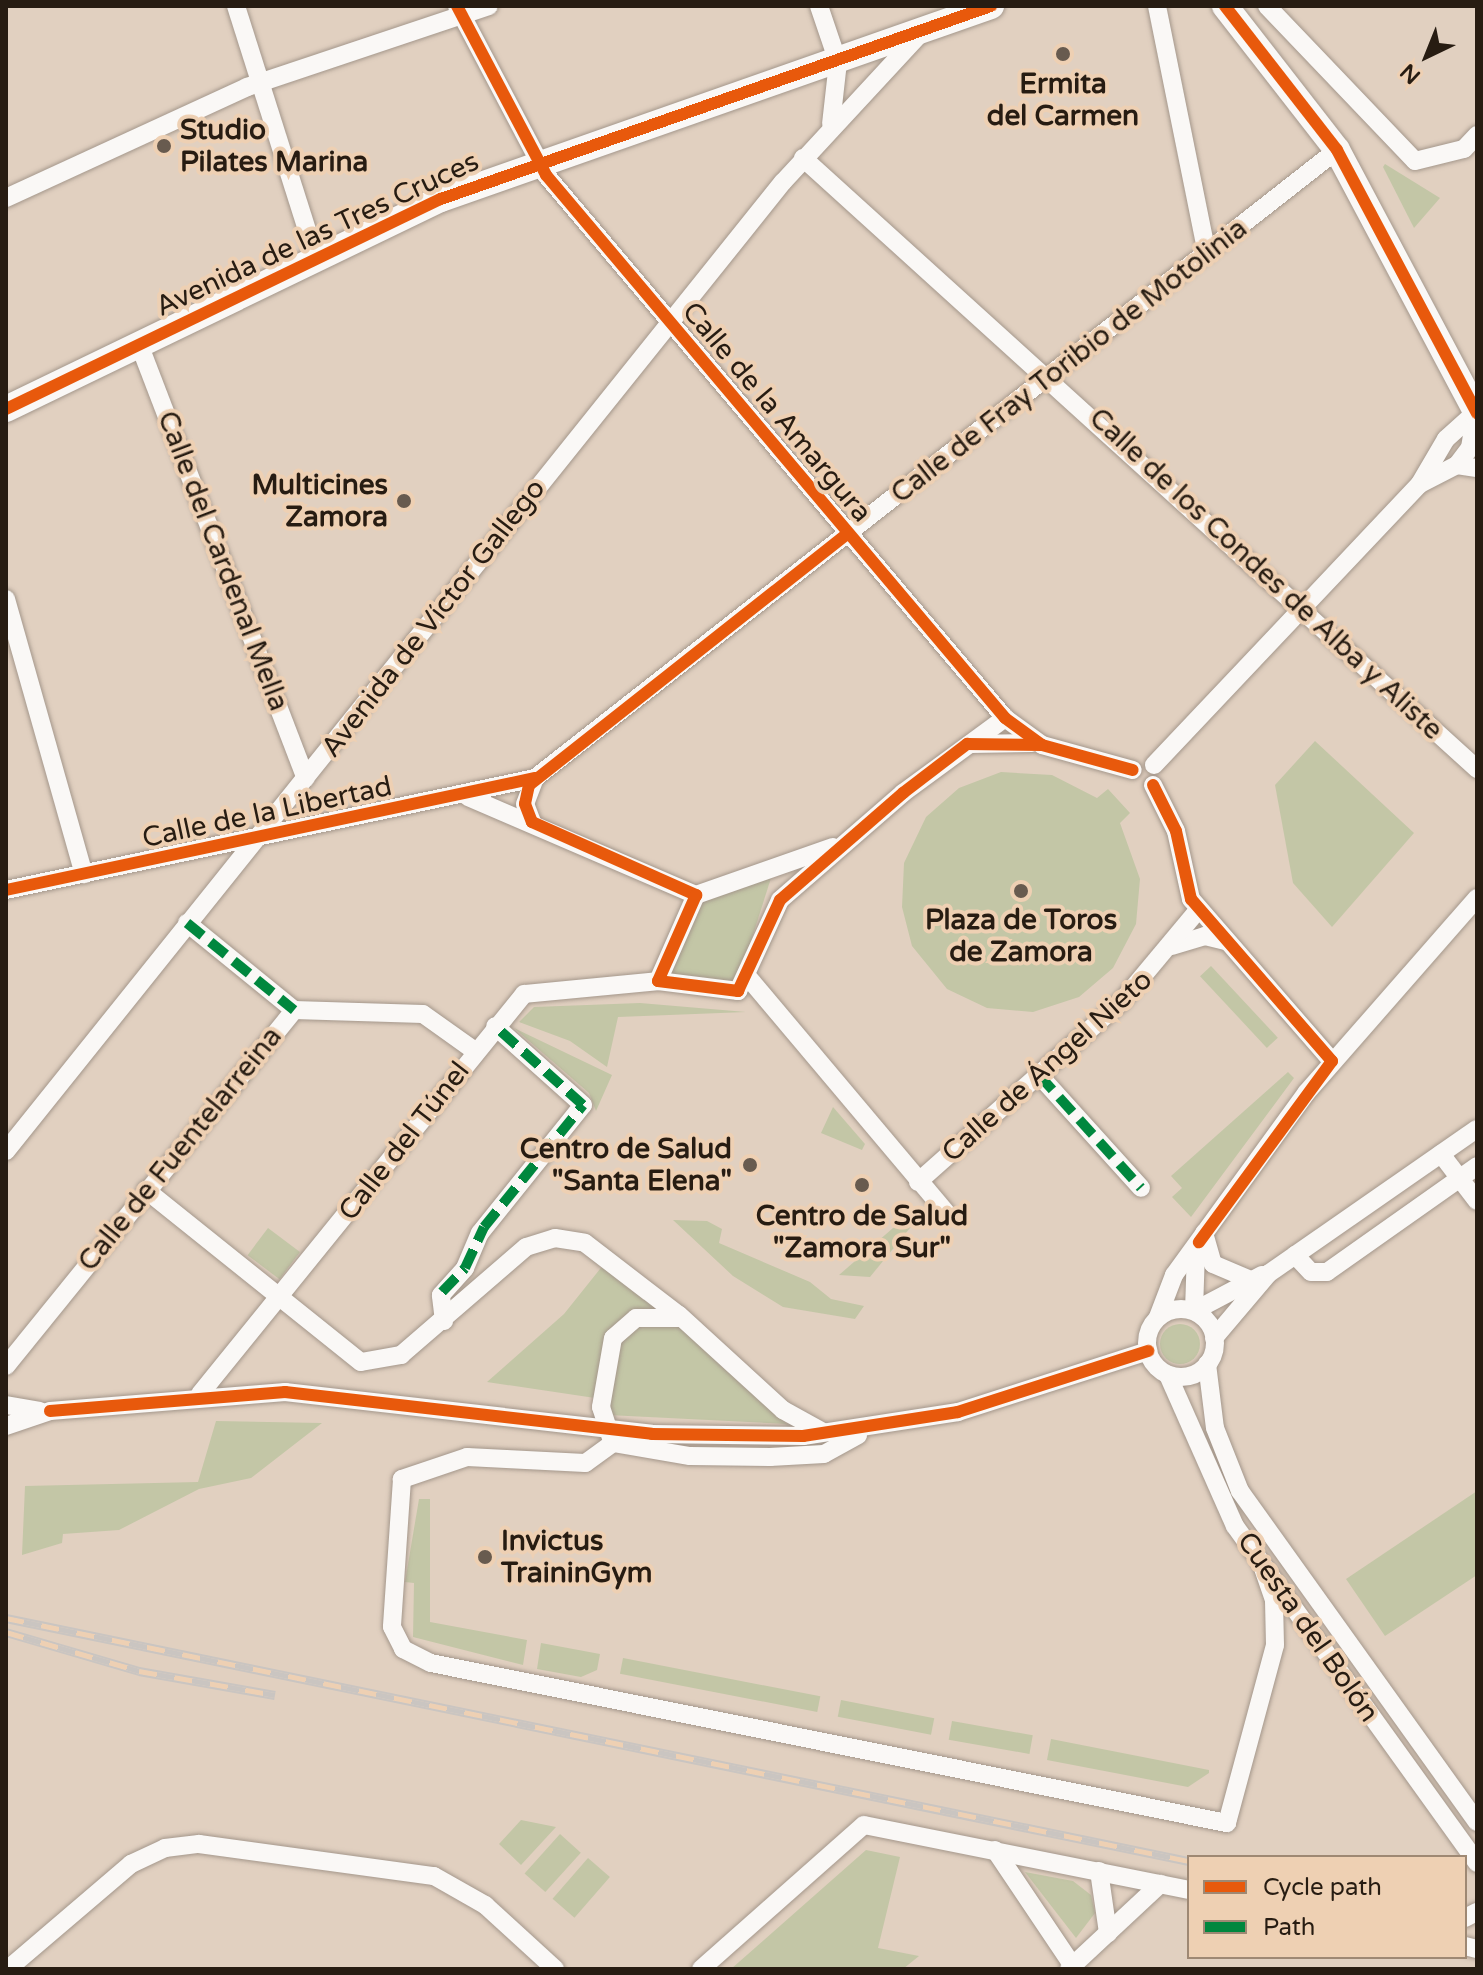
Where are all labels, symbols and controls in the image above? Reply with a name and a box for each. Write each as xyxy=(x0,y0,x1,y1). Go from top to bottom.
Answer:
north arrow xyxy=(1387,16,1467,96)
marker: Ermita del Carmen xyxy=(1054,45,1072,63)
text: N xyxy=(1395,58,1426,89)
place label: Ermita del Carmen xyxy=(987,67,1139,133)
place label: Studio Pilates Marina xyxy=(180,113,368,179)
marker: Studio Pilates Marina xyxy=(155,137,173,155)
street label: Avenida de las Tres Cruces xyxy=(150,144,484,324)
street label: Calle de Fray Toribio de Motolinia xyxy=(884,212,1254,510)
street label: Calle de la Amargura xyxy=(675,295,879,529)
street label: Calle de los Condes de Alba y Aliste xyxy=(1082,401,1450,747)
street label: Calle del Cardenal Mella xyxy=(150,406,296,716)
place label: Multicines Zamora xyxy=(251,468,388,534)
street label: Avenida de Víctor Gallego xyxy=(314,472,552,764)
marker: Multicines Zamora xyxy=(395,492,413,510)
street label: Calle de la Libertad xyxy=(139,769,395,855)
marker: Plaza de Toros de Zamora xyxy=(1012,882,1030,900)
place label: Plaza de Toros de Zamora xyxy=(925,903,1117,969)
street label: Calle de Ángel Nieto xyxy=(935,963,1159,1169)
street label: Calle de Fuentelarreina xyxy=(71,1020,289,1278)
street label: Calle del Túnel xyxy=(332,1055,476,1227)
place label: Centro de Salud "Santa Elena" xyxy=(520,1132,732,1198)
marker: Centro de Salud "Santa Elena" xyxy=(739,1154,761,1176)
marker: Centro de Salud "Zamora Sur" xyxy=(851,1174,873,1196)
place label: Centro de Salud "Zamora Sur" xyxy=(756,1199,968,1265)
place label: Invictus TraininGym xyxy=(501,1524,653,1590)
street label: Cuesta del Bolón xyxy=(1230,1526,1386,1728)
marker: Invictus TraininGym xyxy=(476,1548,494,1566)
legend xyxy=(1187,1855,1467,1959)
text: Cycle path xyxy=(1263,1873,1382,1902)
text: Path xyxy=(1263,1913,1316,1942)

